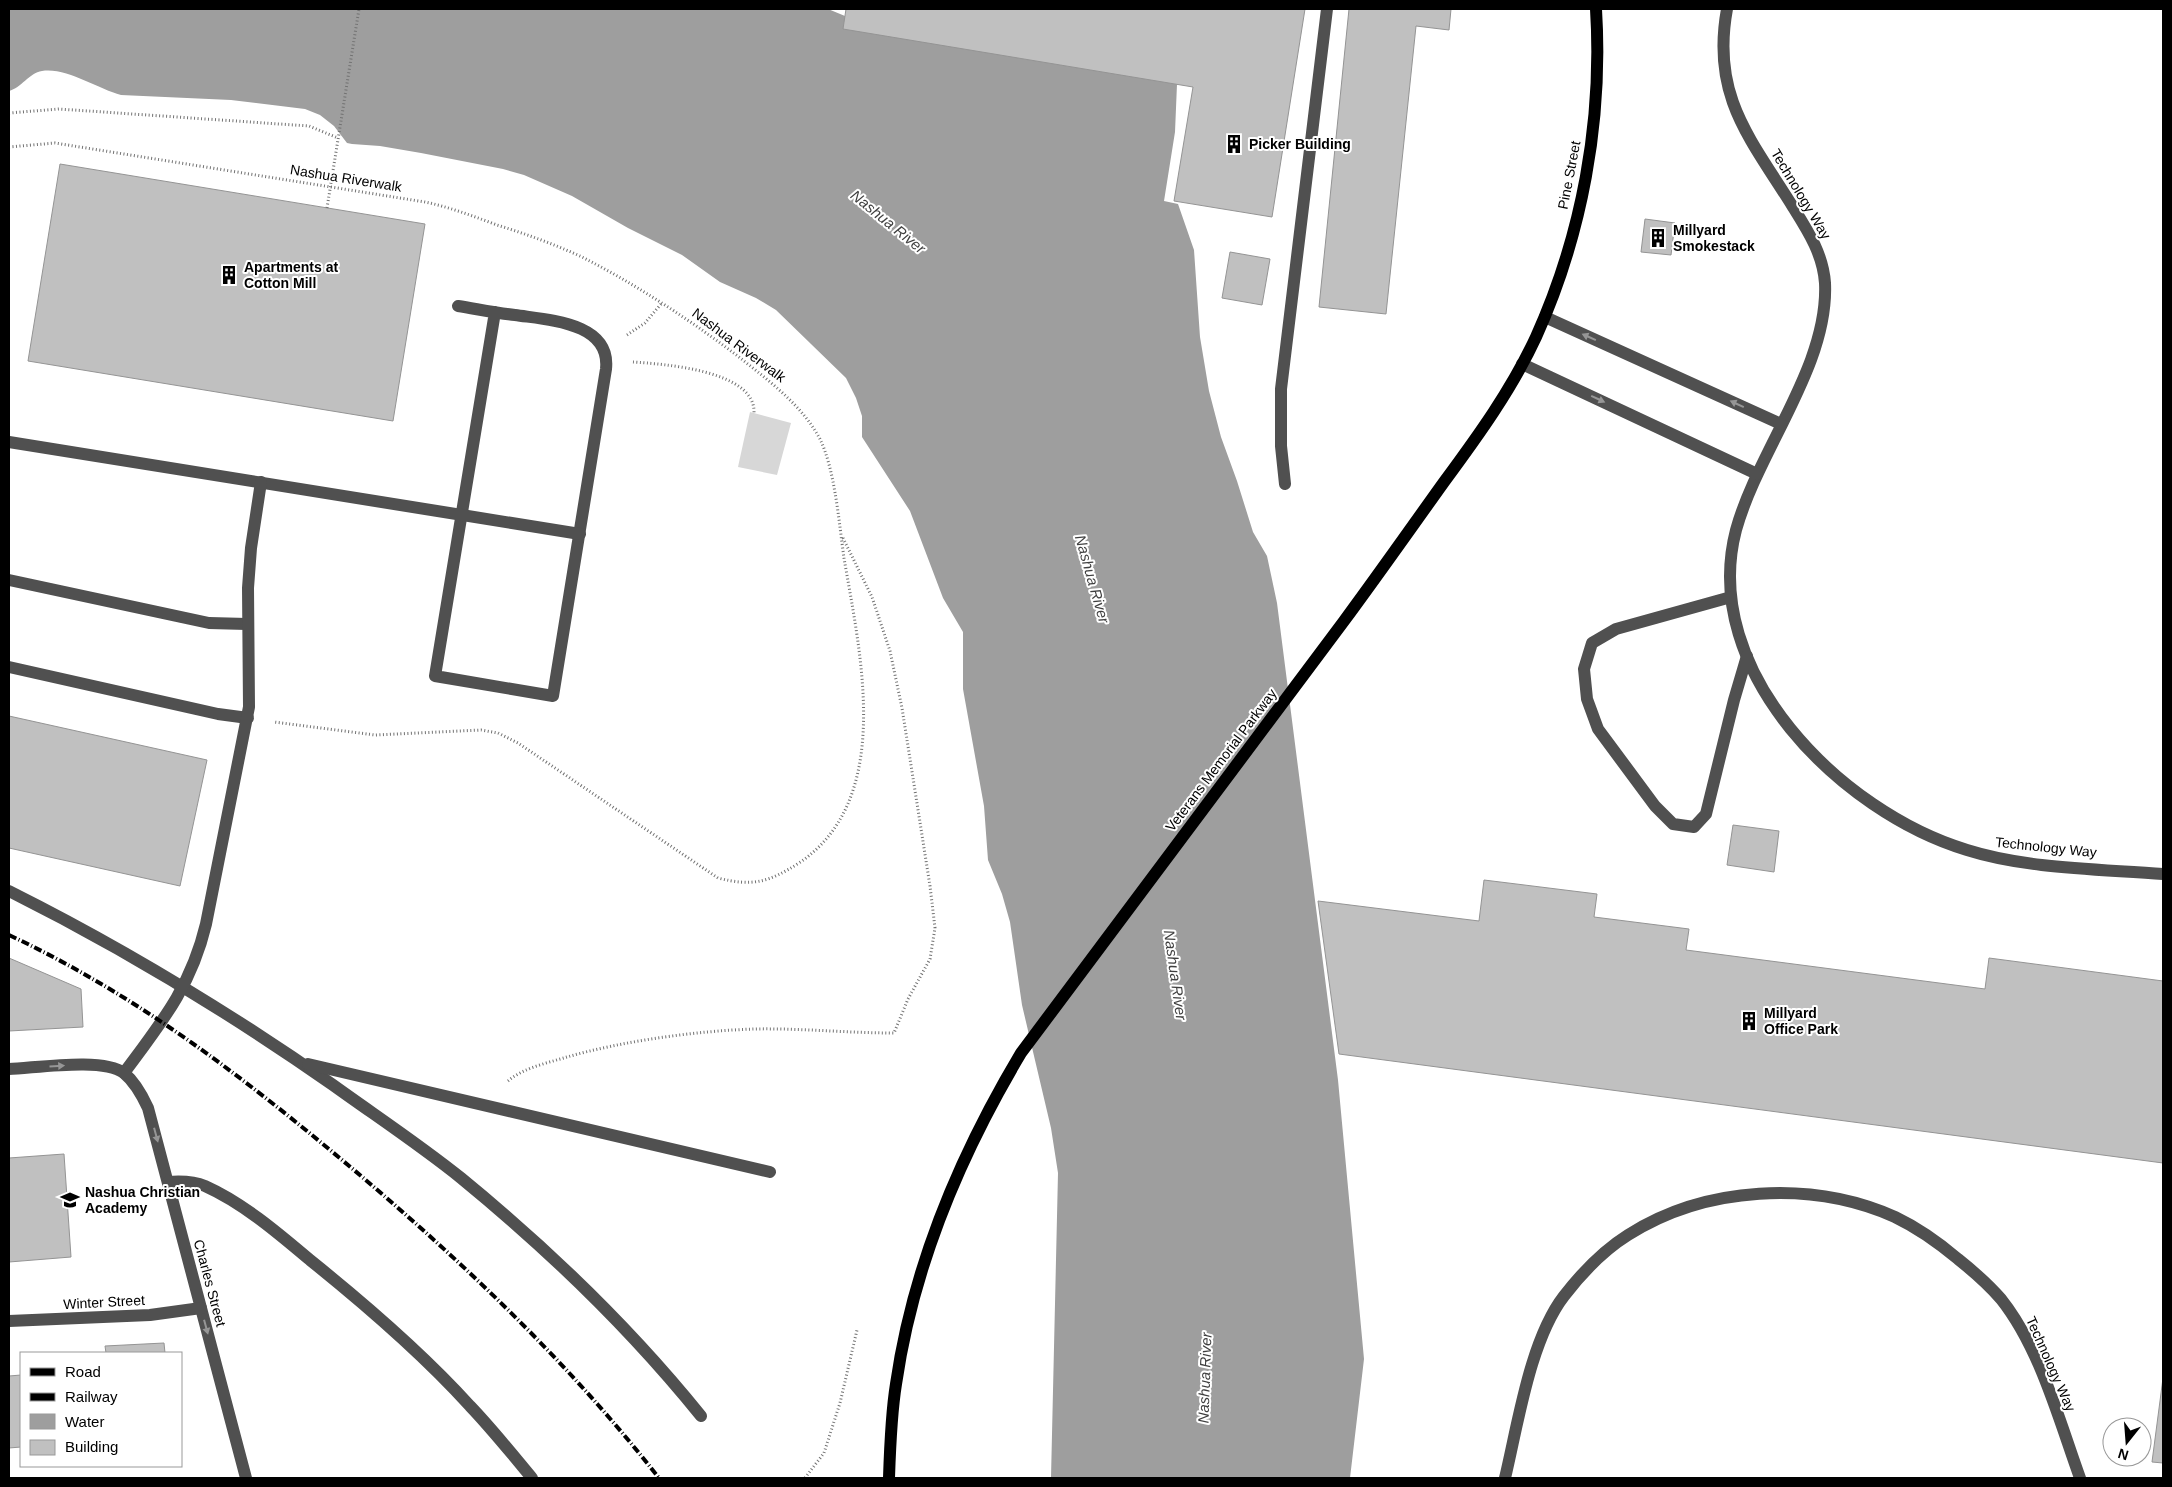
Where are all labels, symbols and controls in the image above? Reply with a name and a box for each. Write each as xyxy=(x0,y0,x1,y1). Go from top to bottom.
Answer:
building icon: Picker Building xyxy=(1223,133,1245,155)
place label: Picker Building xyxy=(1249,136,1351,152)
street label: Pine Street xyxy=(1555,139,1583,211)
street label: Technology Way xyxy=(1768,146,1834,242)
street label: Nashua Riverwalk xyxy=(289,161,404,195)
water label: Nashua River xyxy=(848,186,930,257)
place label: Millyard Smokestack xyxy=(1673,222,1755,254)
building icon: Millyard Smokestack xyxy=(1647,227,1669,249)
place label: Apartments at Cotton Mill xyxy=(244,259,338,291)
building icon: Apartments at Cotton Mill xyxy=(218,264,240,286)
street label: Nashua Riverwalk xyxy=(689,305,790,386)
one-way arrow xyxy=(1582,332,1596,340)
one-way arrow xyxy=(1591,395,1605,403)
one-way arrow xyxy=(1730,400,1744,408)
water label: Nashua River xyxy=(1072,533,1113,626)
street label: Veterans Memorial Parkway xyxy=(1162,686,1280,834)
street label: Technology Way xyxy=(1994,834,2098,860)
water label: Nashua River xyxy=(1161,929,1190,1022)
place label: Millyard Office Park xyxy=(1764,1005,1838,1037)
building icon: Millyard Office Park xyxy=(1738,1010,1760,1032)
one-way arrow xyxy=(50,1062,66,1070)
one-way arrow xyxy=(152,1128,160,1143)
place label: Nashua Christian Academy xyxy=(85,1184,200,1216)
school or university icon: Nashua Christian Academy xyxy=(59,1189,81,1211)
street label: Charles Street xyxy=(191,1238,229,1328)
street label: Winter Street xyxy=(63,1292,145,1312)
street label: Technology Way xyxy=(2023,1314,2079,1414)
one-way arrow xyxy=(202,1319,210,1334)
water label: Nashua River xyxy=(1194,1331,1215,1424)
legend xyxy=(20,1352,182,1467)
text: Road xyxy=(65,1363,101,1380)
text: Railway xyxy=(65,1388,118,1405)
text: Water xyxy=(65,1413,104,1430)
north arrow xyxy=(2102,1417,2152,1467)
text: Building xyxy=(65,1438,118,1455)
text: N xyxy=(2116,1445,2130,1464)

